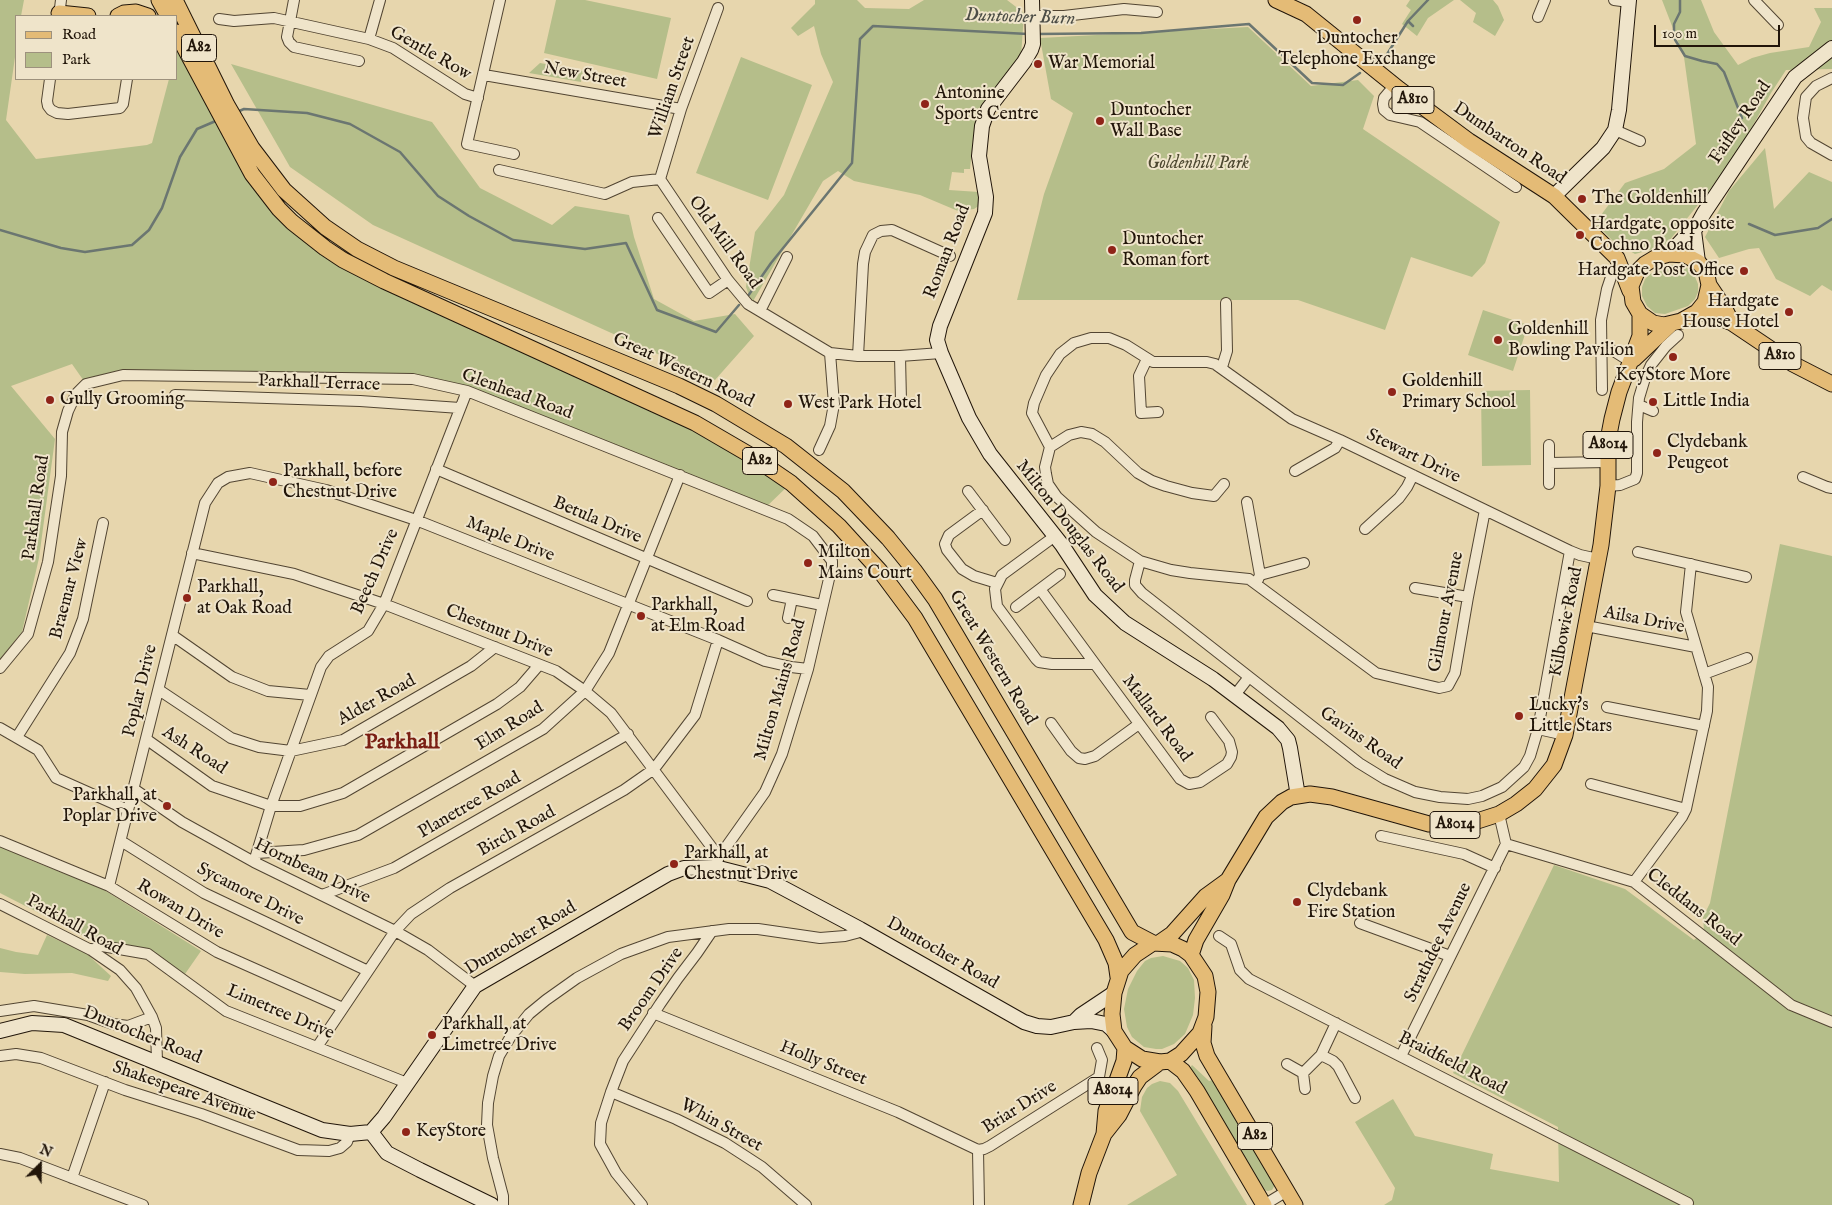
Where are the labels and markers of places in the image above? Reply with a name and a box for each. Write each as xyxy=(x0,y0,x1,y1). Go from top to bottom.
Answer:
marker: Duntocher Telephone Exchange xyxy=(1351,14,1363,26)
place label: Duntocher Telephone Exchange xyxy=(1278,28,1436,70)
place label: War Memorial xyxy=(1048,53,1155,75)
marker: War Memorial xyxy=(1032,58,1044,70)
place label: Antonine Sports Centre xyxy=(935,83,1038,126)
marker: Antonine Sports Centre xyxy=(919,98,931,110)
place label: Duntocher Wall Base xyxy=(1110,100,1191,142)
marker: Duntocher Wall Base xyxy=(1094,115,1106,127)
place label: The Goldenhill xyxy=(1592,188,1707,210)
marker: The Goldenhill xyxy=(1576,193,1588,205)
place label: Hardgate, opposite Cochno Road xyxy=(1590,214,1735,256)
place label: Duntocher Roman fort xyxy=(1122,229,1209,272)
marker: Hardgate, opposite Cochno Road xyxy=(1574,229,1586,241)
marker: Duntocher Roman fort xyxy=(1106,244,1118,256)
place label: Hardgate Post Office xyxy=(1577,260,1734,282)
marker: Hardgate Post Office xyxy=(1738,265,1750,277)
place label: Hardgate House Hotel xyxy=(1682,291,1779,334)
marker: Hardgate House Hotel xyxy=(1783,306,1795,318)
place label: Goldenhill Bowling Pavilion xyxy=(1508,319,1634,362)
marker: Goldenhill Bowling Pavilion xyxy=(1492,334,1504,346)
marker: KeyStore More xyxy=(1667,351,1679,363)
place label: KeyStore More xyxy=(1615,365,1731,387)
place label: Goldenhill Primary School xyxy=(1402,371,1516,414)
marker: Goldenhill Primary School xyxy=(1386,386,1398,398)
place label: Gully Grooming xyxy=(60,389,184,411)
place label: Little India xyxy=(1663,391,1749,413)
place label: West Park Hotel xyxy=(798,393,921,415)
marker: Gully Grooming xyxy=(44,394,56,406)
marker: Little India xyxy=(1647,396,1659,408)
marker: West Park Hotel xyxy=(782,398,794,410)
place label: Clydebank Peugeot xyxy=(1667,432,1748,474)
marker: Clydebank Peugeot xyxy=(1651,447,1663,459)
place label: Parkhall, before Chestnut Drive xyxy=(283,461,402,504)
marker: Parkhall, before Chestnut Drive xyxy=(267,476,279,488)
place label: Milton Mains Court xyxy=(818,542,912,584)
marker: Milton Mains Court xyxy=(802,557,814,569)
place label: Parkhall, at Oak Road xyxy=(197,577,292,620)
marker: Parkhall, at Oak Road xyxy=(181,592,193,604)
place label: Parkhall, at Elm Road xyxy=(651,595,745,638)
marker: Parkhall, at Elm Road xyxy=(635,610,647,622)
place label: Lucky's Little Stars xyxy=(1529,695,1612,738)
marker: Lucky's Little Stars xyxy=(1513,710,1525,722)
place label: Parkhall, at Poplar Drive xyxy=(62,785,157,828)
marker: Parkhall, at Poplar Drive xyxy=(161,800,173,812)
place label: Parkhall, at Chestnut Drive xyxy=(684,843,798,886)
marker: Parkhall, at Chestnut Drive xyxy=(668,858,680,870)
place label: Clydebank Fire Station xyxy=(1307,881,1395,924)
marker: Clydebank Fire Station xyxy=(1291,896,1303,908)
place label: Parkhall, at Limetree Drive xyxy=(442,1014,557,1056)
marker: Parkhall, at Limetree Drive xyxy=(426,1029,438,1041)
place label: KeyStore xyxy=(416,1121,486,1143)
marker: KeyStore xyxy=(400,1126,412,1138)

